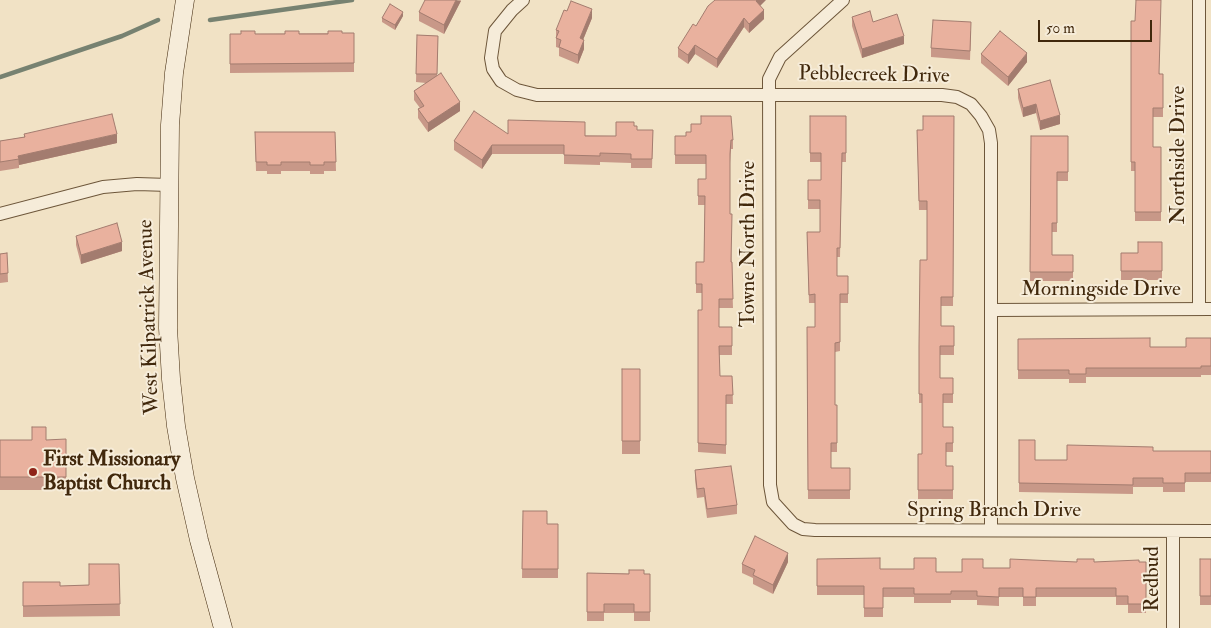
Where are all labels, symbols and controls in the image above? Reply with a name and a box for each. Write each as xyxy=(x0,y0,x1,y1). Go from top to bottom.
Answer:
scale bar xyxy=(1041,10,1155,42)
text: 50 m xyxy=(1046,19,1075,38)
street label: Pebblecreek Drive xyxy=(798,62,950,90)
street label: Northside Drive xyxy=(1166,86,1192,224)
street label: Towne North Drive xyxy=(736,161,762,327)
street label: West Kilpatrick Avenue xyxy=(134,219,166,415)
street label: Morningside Drive xyxy=(1021,277,1181,303)
place label: First Missionary Baptist Church xyxy=(43,447,180,497)
marker: First Missionary Baptist Church xyxy=(27,466,39,478)
street label: Spring Branch Drive xyxy=(907,498,1081,524)
street label: Redbud xyxy=(1140,546,1166,612)

